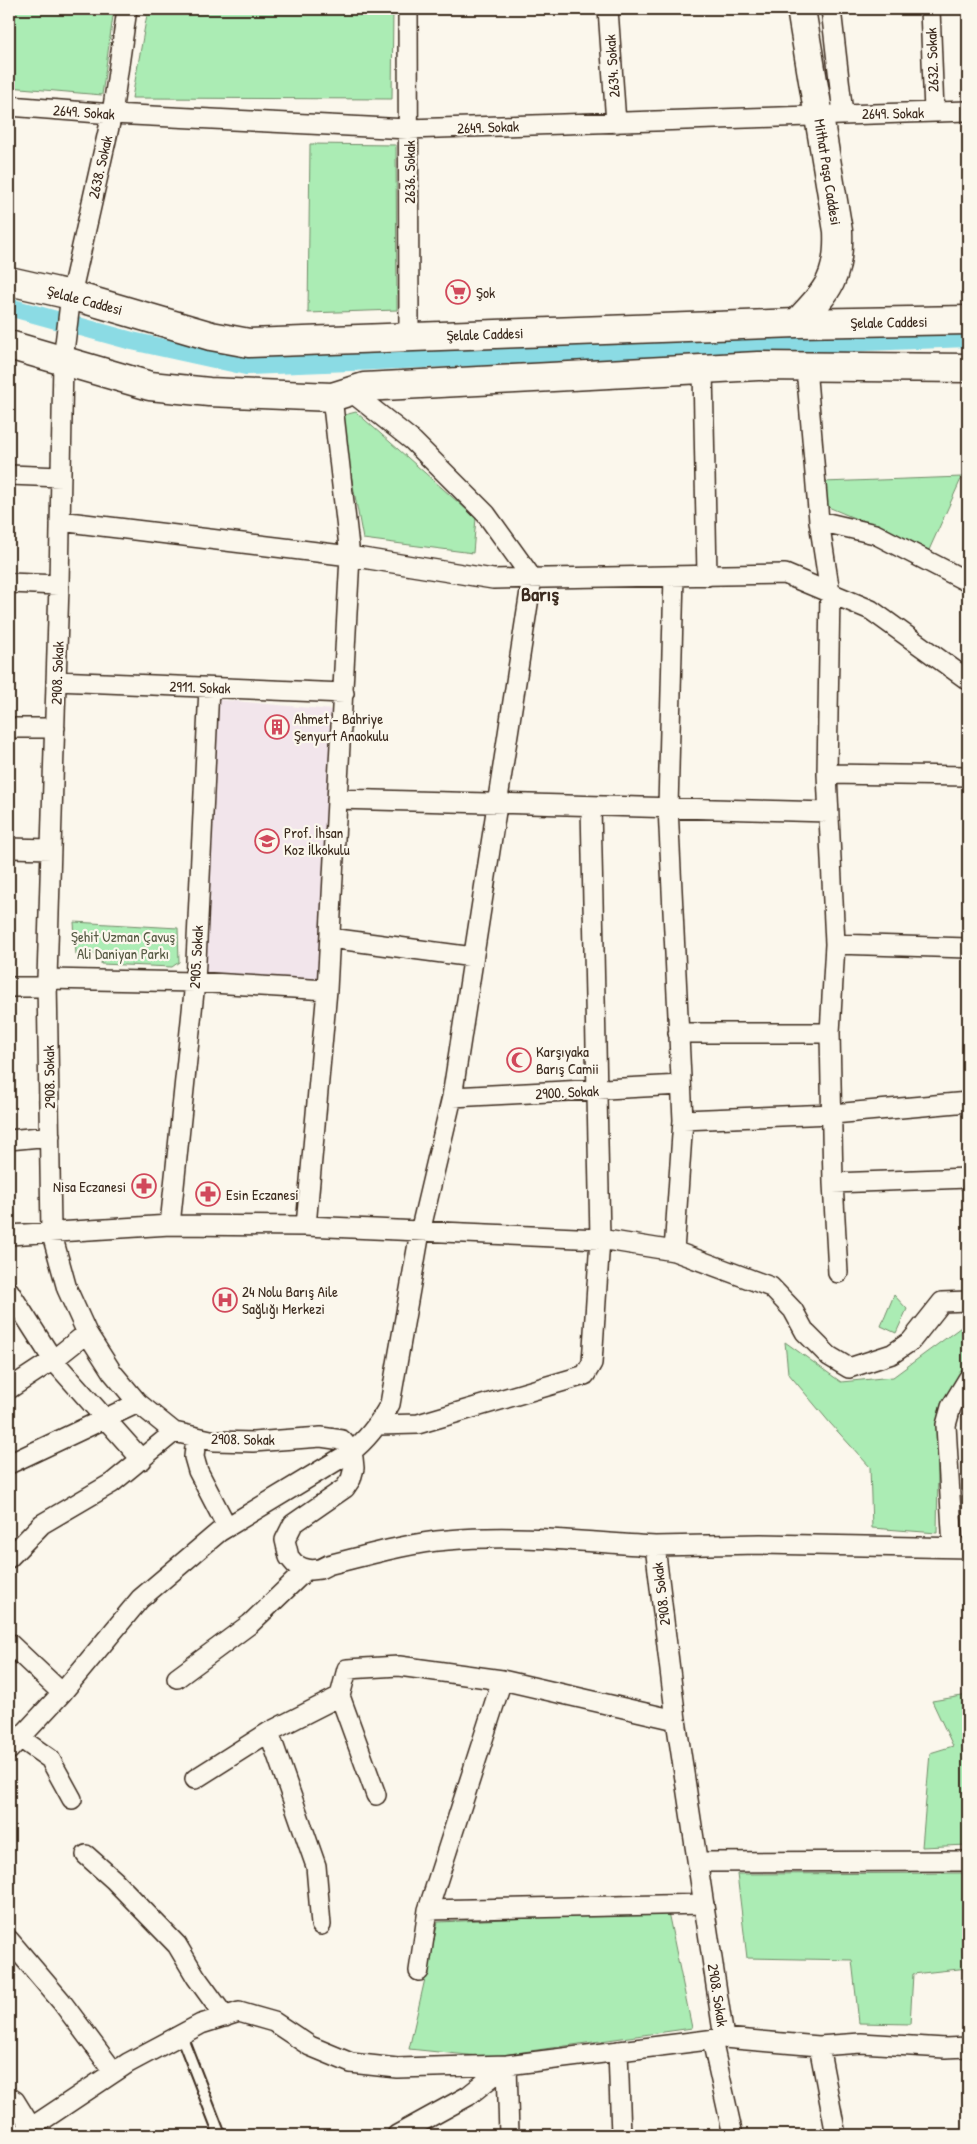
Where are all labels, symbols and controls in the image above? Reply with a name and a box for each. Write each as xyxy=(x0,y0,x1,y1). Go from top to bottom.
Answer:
street label: 2632. Sokak xyxy=(920,27,944,93)
street label: 2634. Sokak xyxy=(599,34,625,98)
street label: 2649. Sokak xyxy=(52,99,116,125)
street label: 2649. Sokak xyxy=(862,102,924,124)
street label: 2649. Sokak xyxy=(457,115,519,139)
street label: Mithat Paşa Caddesi xyxy=(809,117,847,227)
street label: 2638. Sokak xyxy=(83,133,117,201)
street label: 2636. Sokak xyxy=(399,140,420,204)
supermarket icon: Şok xyxy=(445,279,471,305)
street label: Şelale Caddesi xyxy=(45,280,125,320)
place label: Şok xyxy=(476,282,495,303)
street label: Şelale Caddesi xyxy=(850,311,928,333)
street label: Şelale Caddesi xyxy=(446,322,524,346)
district label: Barış xyxy=(521,580,559,607)
street label: 2908. Sokak xyxy=(45,641,69,705)
street label: 2911. Sokak xyxy=(169,675,231,699)
place label: Ahmet - Bahriye Şenyurt Anaokulu xyxy=(294,708,389,746)
building icon: Ahmet - Bahriye Şenyurt Anaokulu xyxy=(264,714,290,740)
place label: Prof. İhsan Koz İlkokulu xyxy=(284,822,350,860)
school or university icon: Prof. İhsan Koz İlkokulu xyxy=(254,828,280,854)
street label: 2905. Sokak xyxy=(184,925,208,989)
park label: Şehit Uzman Çavuş Ali Daniyan Parkı xyxy=(71,926,175,964)
place label: Karşıyaka Barış Camii xyxy=(536,1041,599,1079)
street label: 2908. Sokak xyxy=(38,1045,60,1109)
mosque icon: Karşıyaka Barış Camii xyxy=(506,1047,532,1073)
street label: 2900. Sokak xyxy=(535,1080,599,1104)
pharmacy icon: Nisa Eczanesi xyxy=(131,1173,157,1199)
place label: Nisa Eczanesi xyxy=(53,1176,126,1197)
pharmacy icon: Esin Eczanesi xyxy=(195,1181,221,1207)
place label: Esin Eczanesi xyxy=(226,1184,299,1205)
place label: 24 Nolu Barış Aile Sağlığı Merkezi xyxy=(242,1281,338,1319)
hospital icon: 24 Nolu Barış Aile Sağlığı Merkezi xyxy=(212,1287,238,1313)
street label: 2908. Sokak xyxy=(211,1428,275,1450)
street label: 2908. Sokak xyxy=(647,1561,675,1627)
street label: 2908. Sokak xyxy=(703,1962,733,2028)

